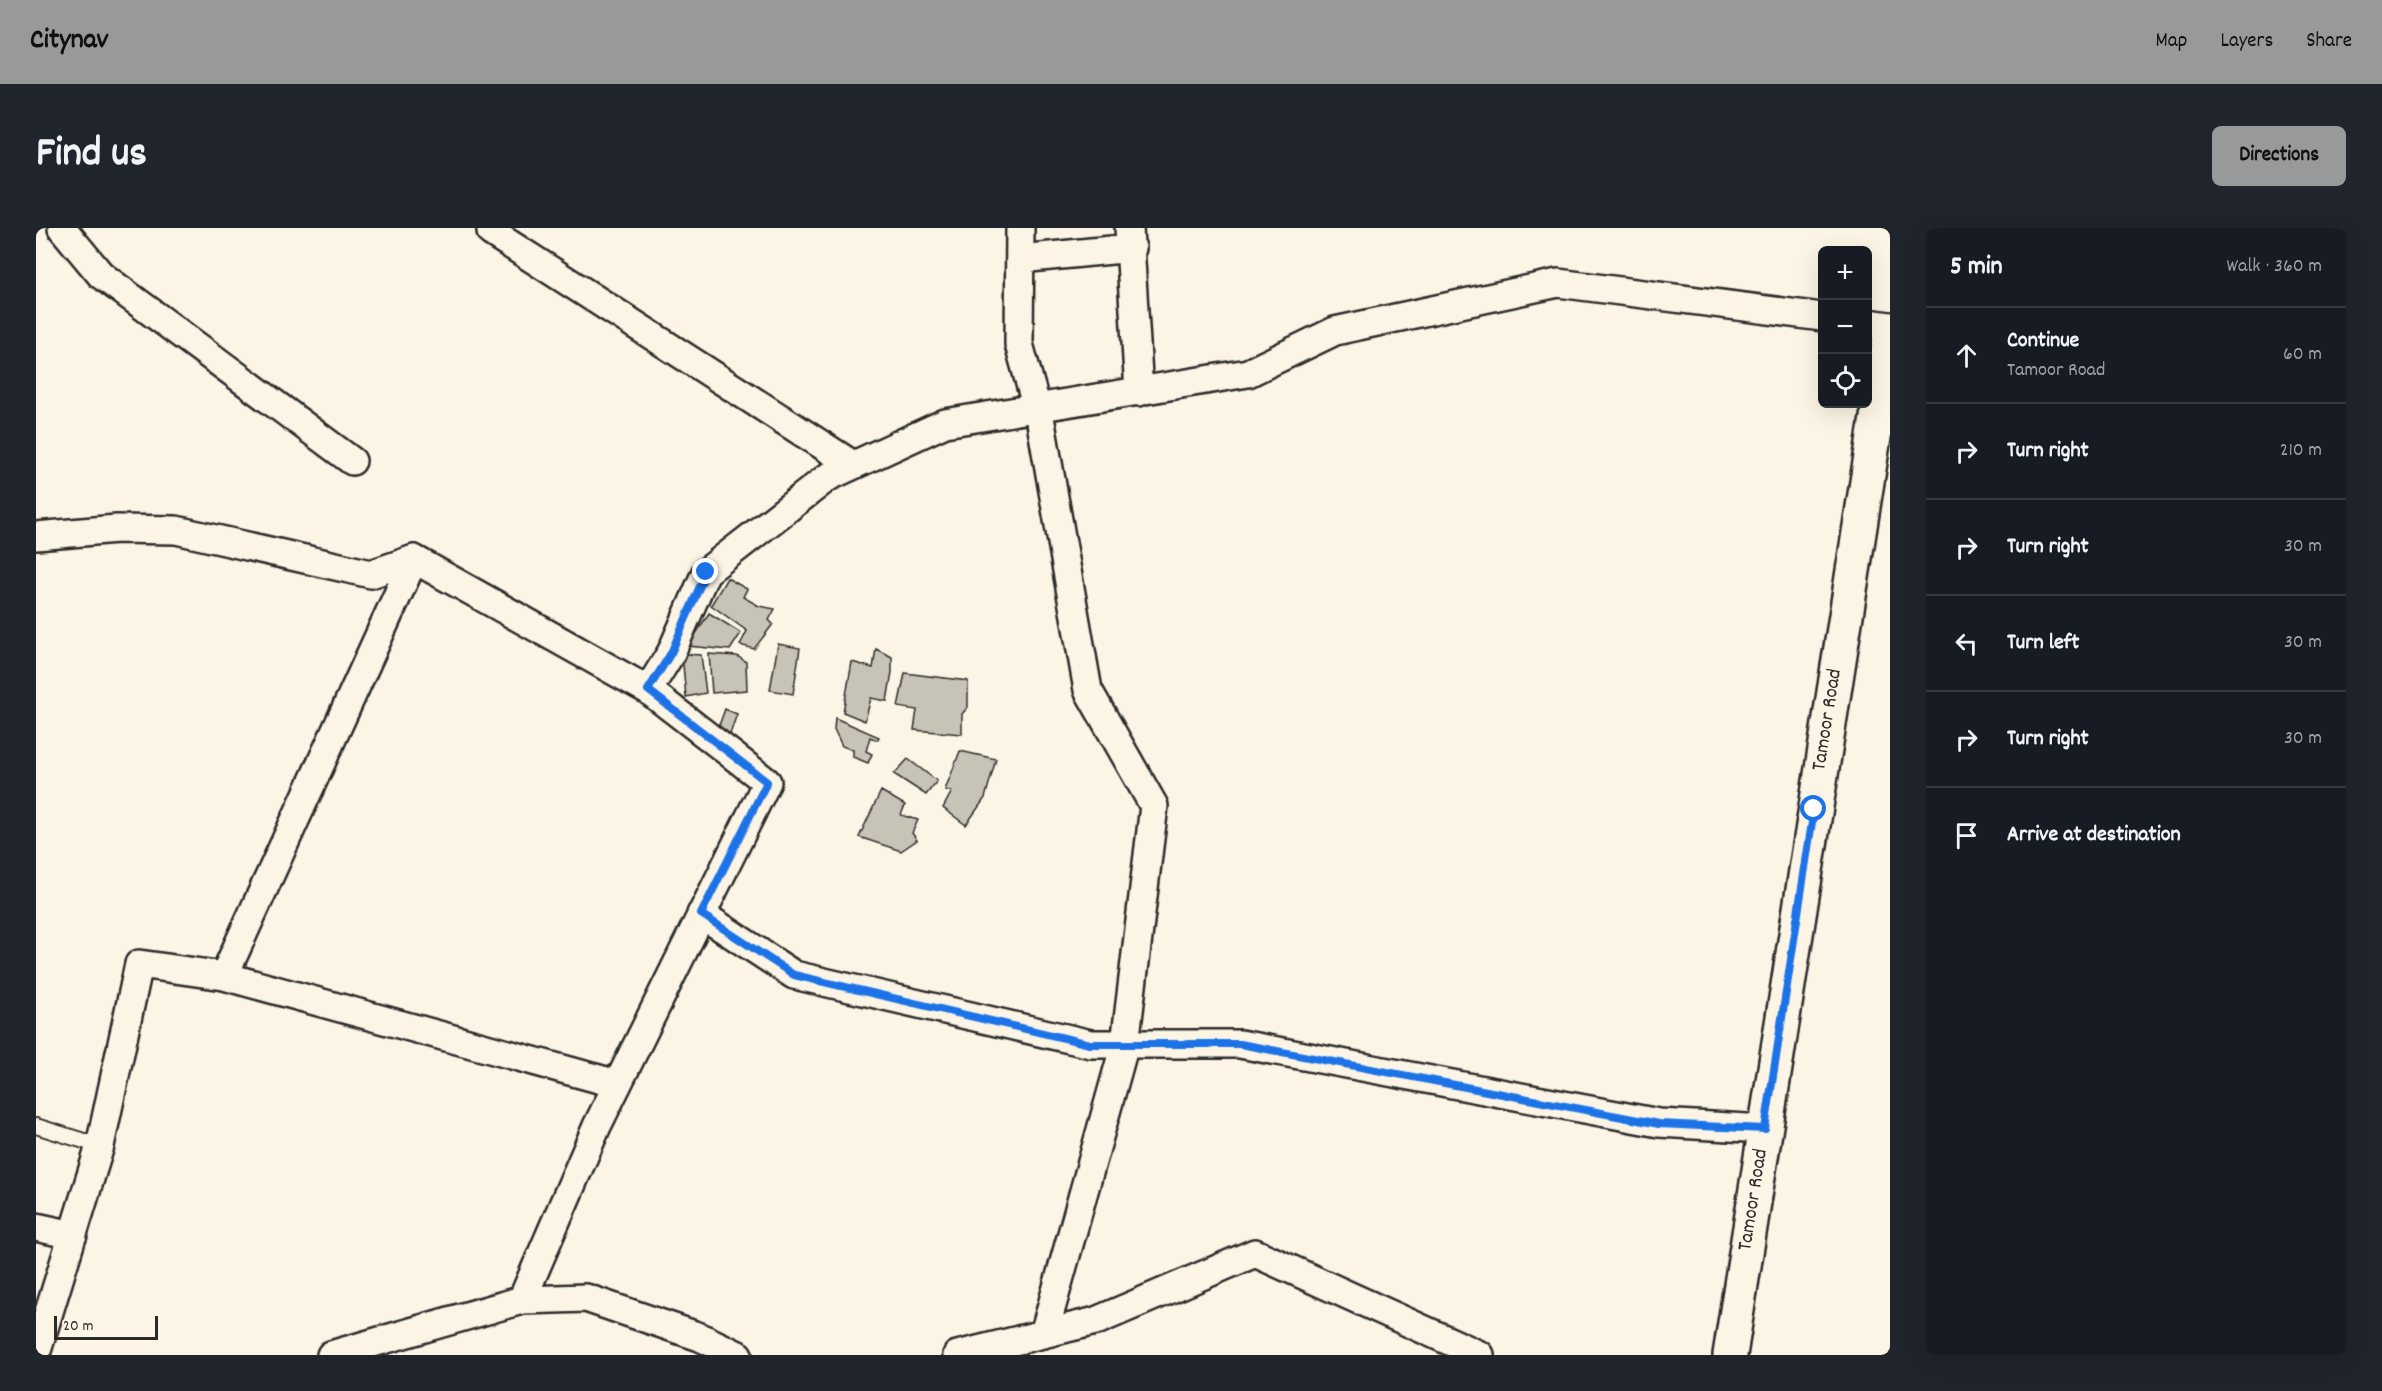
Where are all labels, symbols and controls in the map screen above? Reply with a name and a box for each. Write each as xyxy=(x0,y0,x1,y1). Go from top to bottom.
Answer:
text: Citynav xyxy=(30,22,108,62)
text: Map xyxy=(2156,27,2187,57)
text: Layers xyxy=(2220,27,2273,57)
text: Share xyxy=(2306,27,2352,57)
text: Find us xyxy=(36,126,147,186)
button: Directions xyxy=(2212,126,2346,186)
map controls xyxy=(1818,246,1872,408)
button: + xyxy=(1818,246,1872,300)
text: 5 min xyxy=(1950,249,2003,286)
text: Walk · 360 m xyxy=(2227,253,2322,281)
button: − xyxy=(1818,300,1872,354)
text: Continue xyxy=(2007,326,2079,357)
icon: ahead xyxy=(1950,339,1983,372)
text: 60 m xyxy=(2283,341,2322,369)
button: locate xyxy=(1818,354,1872,408)
text: Tamoor Road xyxy=(2007,357,2105,385)
icon: right xyxy=(1950,435,1983,468)
text: Turn right xyxy=(2007,436,2089,467)
text: 210 m xyxy=(2280,437,2322,465)
icon: right xyxy=(1950,531,1983,564)
text: Turn right xyxy=(2007,532,2089,563)
text: 30 m xyxy=(2284,533,2322,561)
route end xyxy=(692,558,718,584)
icon: left xyxy=(1950,627,1983,660)
text: Turn left xyxy=(2007,628,2079,659)
text: 30 m xyxy=(2284,629,2322,657)
street label: Tamoor Road xyxy=(1805,667,1851,773)
icon: right xyxy=(1950,723,1983,756)
text: Turn right xyxy=(2007,724,2089,755)
text: 30 m xyxy=(2284,725,2322,753)
route start xyxy=(1800,795,1826,821)
icon: arrive xyxy=(1950,819,1983,852)
text: Arrive at destination xyxy=(2007,820,2181,851)
street label: Tamoor Road xyxy=(1731,1147,1777,1253)
scale bar xyxy=(54,1313,158,1340)
text: 20 m xyxy=(63,1315,93,1338)

